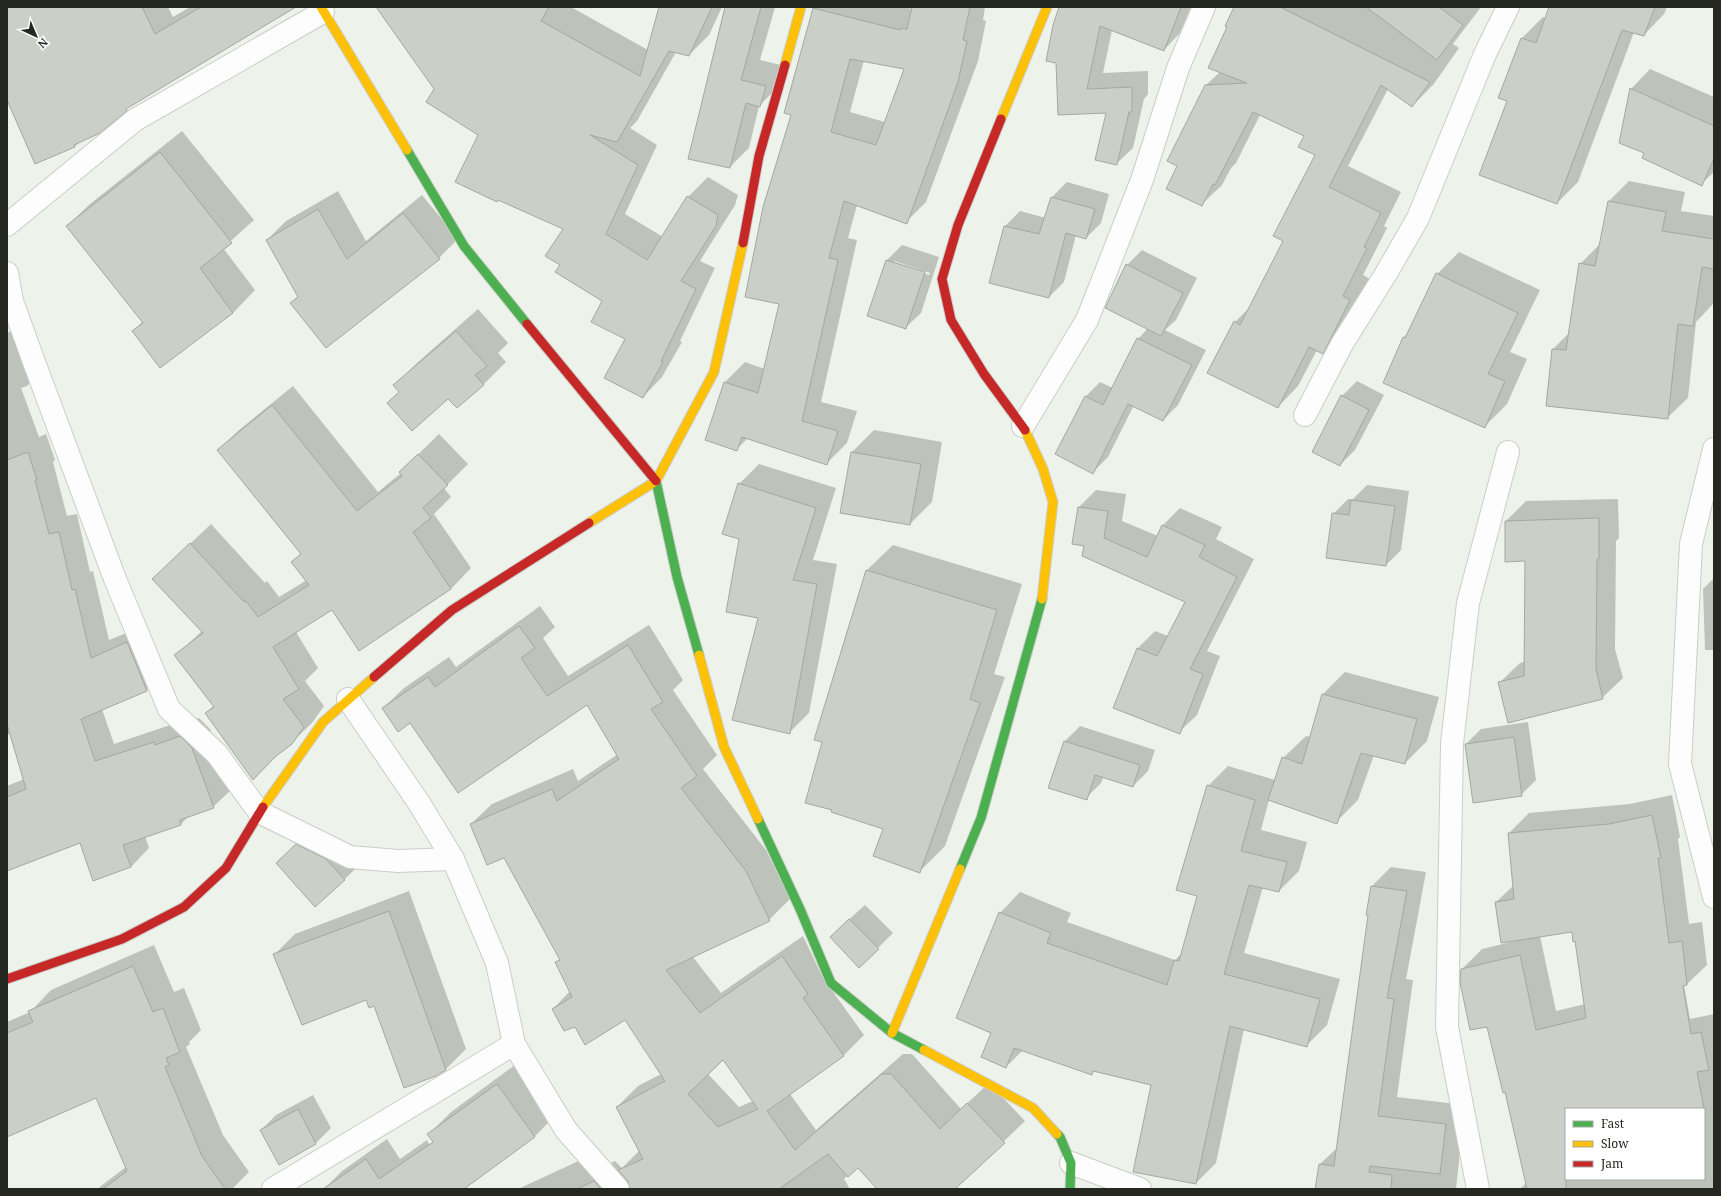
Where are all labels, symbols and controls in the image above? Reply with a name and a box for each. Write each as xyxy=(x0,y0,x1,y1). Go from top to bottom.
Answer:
north arrow xyxy=(16,16,56,56)
text: N xyxy=(35,35,52,52)
legend xyxy=(1565,1108,1705,1180)
text: Fast xyxy=(1601,1115,1624,1132)
text: Slow xyxy=(1601,1135,1629,1152)
text: Jam xyxy=(1600,1155,1623,1172)

